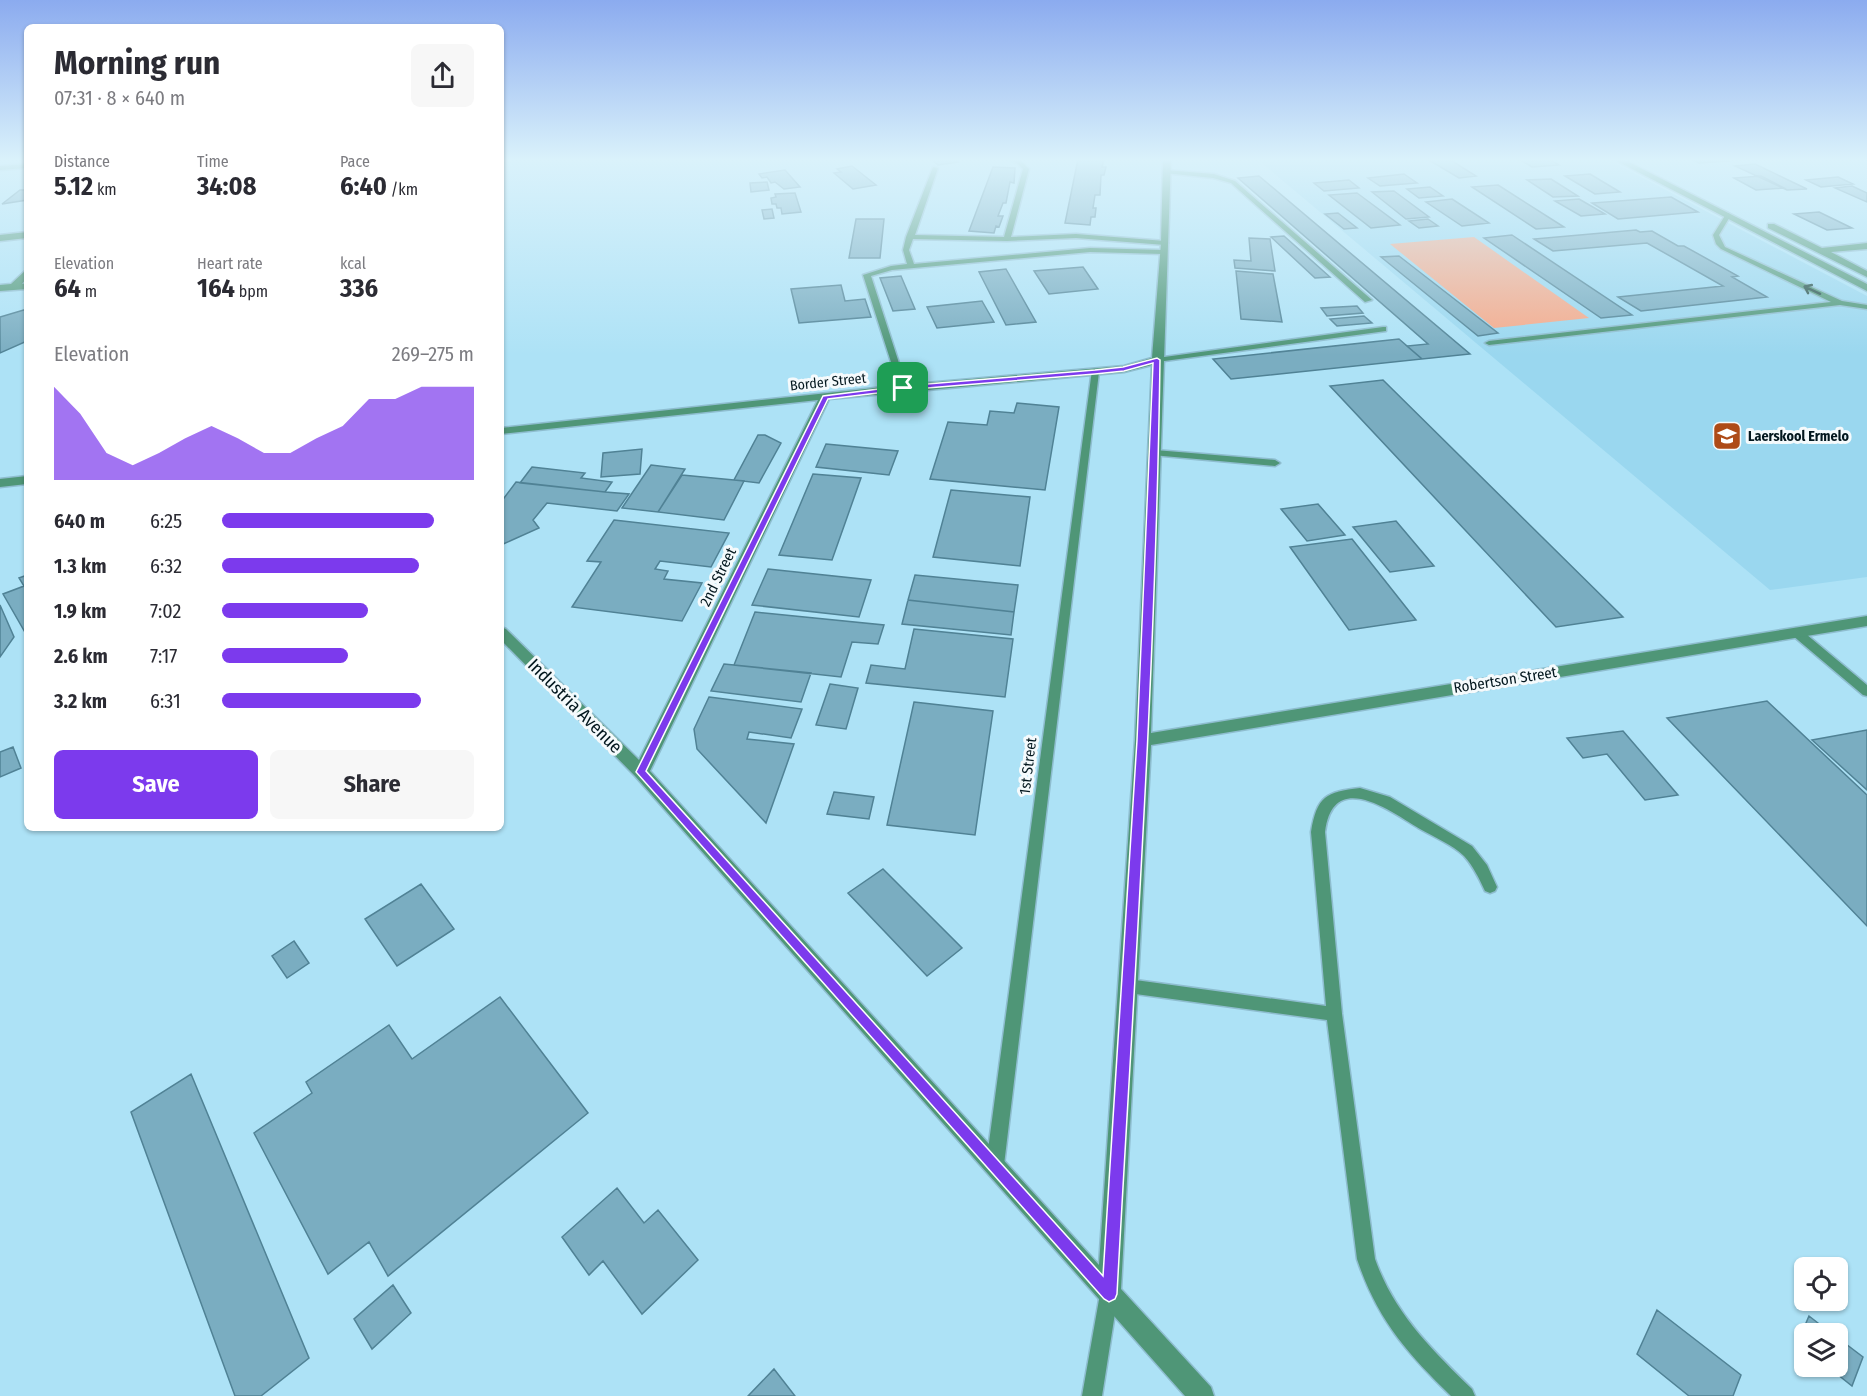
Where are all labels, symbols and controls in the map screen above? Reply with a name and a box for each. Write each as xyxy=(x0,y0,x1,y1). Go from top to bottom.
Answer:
text: Morning run xyxy=(54,43,220,83)
button: share xyxy=(411,44,474,107)
text: 07:31 · 8 × 640 m xyxy=(54,86,185,110)
text: Distance xyxy=(54,152,110,171)
text: Time xyxy=(197,152,229,171)
text: Pace xyxy=(340,152,370,171)
text: 5.12 xyxy=(54,171,93,202)
text: 34:08 xyxy=(197,171,257,202)
text: 6:40 xyxy=(340,171,387,202)
text: km xyxy=(93,180,117,199)
text: /km xyxy=(387,180,418,199)
text: Elevation xyxy=(54,254,114,273)
text: Heart rate xyxy=(197,254,263,273)
text: kcal xyxy=(340,254,366,273)
text: 64 xyxy=(54,273,81,304)
text: 164 xyxy=(197,273,235,304)
text: 336 xyxy=(340,273,378,304)
text: m xyxy=(81,282,97,301)
text: bpm xyxy=(235,282,268,301)
one-way arrow xyxy=(1803,284,1821,296)
text: Elevation xyxy=(54,342,129,366)
text: 269–275 m xyxy=(392,342,474,366)
pin xyxy=(877,362,928,413)
street label: Border Street xyxy=(789,370,867,394)
icon: arrive xyxy=(886,371,919,404)
school or university icon: Laerskool Ermelo xyxy=(1711,420,1743,452)
place label: Laerskool Ermelo xyxy=(1748,428,1849,445)
text: 640 m xyxy=(54,509,105,533)
text: 6:25 xyxy=(150,509,182,533)
street label: 2nd Street xyxy=(696,545,740,609)
text: 1.3 km xyxy=(54,554,106,578)
text: 6:32 xyxy=(150,554,182,578)
text: 1.9 km xyxy=(54,599,107,623)
text: 7:02 xyxy=(150,599,181,623)
text: 2.6 km xyxy=(54,644,108,668)
text: 7:17 xyxy=(150,644,177,668)
street label: Industria Avenue xyxy=(523,654,627,758)
street label: Robertson Street xyxy=(1452,663,1558,697)
text: 3.2 km xyxy=(54,689,107,713)
text: 6:31 xyxy=(150,689,181,713)
street label: 1st Street xyxy=(1016,736,1040,796)
button: Save xyxy=(54,750,258,819)
button: Share xyxy=(270,750,474,819)
map controls xyxy=(1794,1257,1848,1377)
button: locate xyxy=(1794,1257,1848,1311)
button: layers xyxy=(1794,1323,1848,1377)

